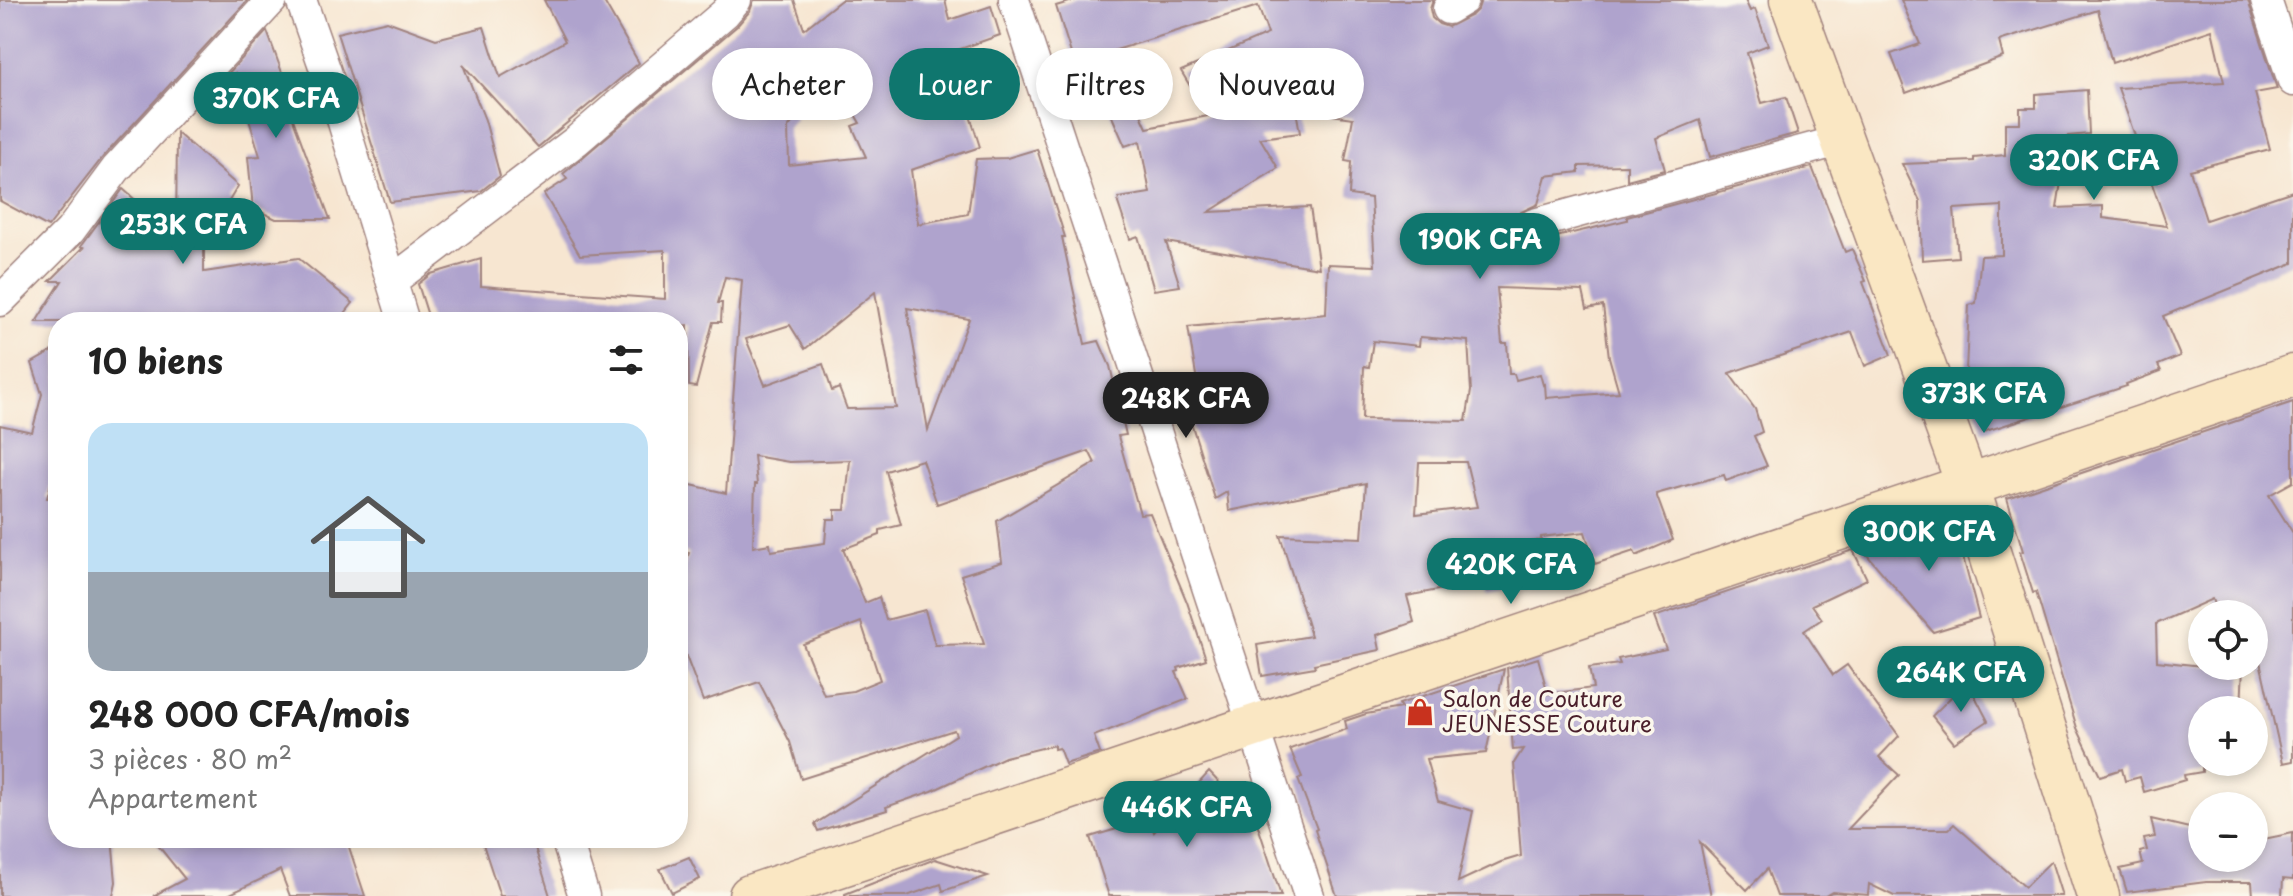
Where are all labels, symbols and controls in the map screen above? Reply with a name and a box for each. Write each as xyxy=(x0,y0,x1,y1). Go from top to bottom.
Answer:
chip: Acheter xyxy=(712,48,873,120)
chip: Louer xyxy=(889,48,1020,120)
chip: Filtres xyxy=(1036,48,1173,120)
chip: Nouveau xyxy=(1189,48,1364,120)
pin: 370K CFA xyxy=(193,72,359,140)
text: 370K CFA xyxy=(212,78,340,117)
pin: 320K CFA xyxy=(2011,134,2177,202)
text: 320K CFA xyxy=(2028,140,2160,179)
pin: 253K CFA xyxy=(100,198,266,266)
text: 253K CFA xyxy=(119,204,247,243)
pin: 190K CFA xyxy=(1397,213,1563,281)
text: 190K CFA xyxy=(1418,219,1542,258)
text: 10 biens xyxy=(88,334,223,386)
icon: filters xyxy=(604,338,648,382)
pin: 373K CFA xyxy=(1901,367,2067,435)
pin: 248K CFA xyxy=(1103,372,1269,440)
text: 373K CFA xyxy=(1921,373,2047,412)
text: 248K CFA xyxy=(1121,378,1251,417)
icon: home xyxy=(296,475,440,619)
pin: 300K CFA xyxy=(1846,505,2012,573)
text: 300K CFA xyxy=(1862,511,1996,550)
pin: 420K CFA xyxy=(1428,538,1594,606)
text: 420K CFA xyxy=(1445,544,1577,583)
map controls xyxy=(2188,600,2268,872)
button: locate xyxy=(2188,600,2268,680)
pin: 264K CFA xyxy=(1878,646,2044,714)
text: 264K CFA xyxy=(1895,652,2027,691)
place label: Salon de Couture JEUNESSE Couture xyxy=(1442,681,1652,739)
text: 248 000 CFA/mois xyxy=(88,687,410,739)
button: + xyxy=(2188,696,2268,776)
shop icon: Salon de Couture JEUNESSE Couture xyxy=(1405,697,1435,727)
text: 3 pièces · 80 m² xyxy=(88,739,292,778)
text: Appartement xyxy=(88,778,258,817)
pin: 446K CFA xyxy=(1104,781,1270,849)
text: 446K CFA xyxy=(1121,787,1253,826)
button: − xyxy=(2188,792,2268,872)

